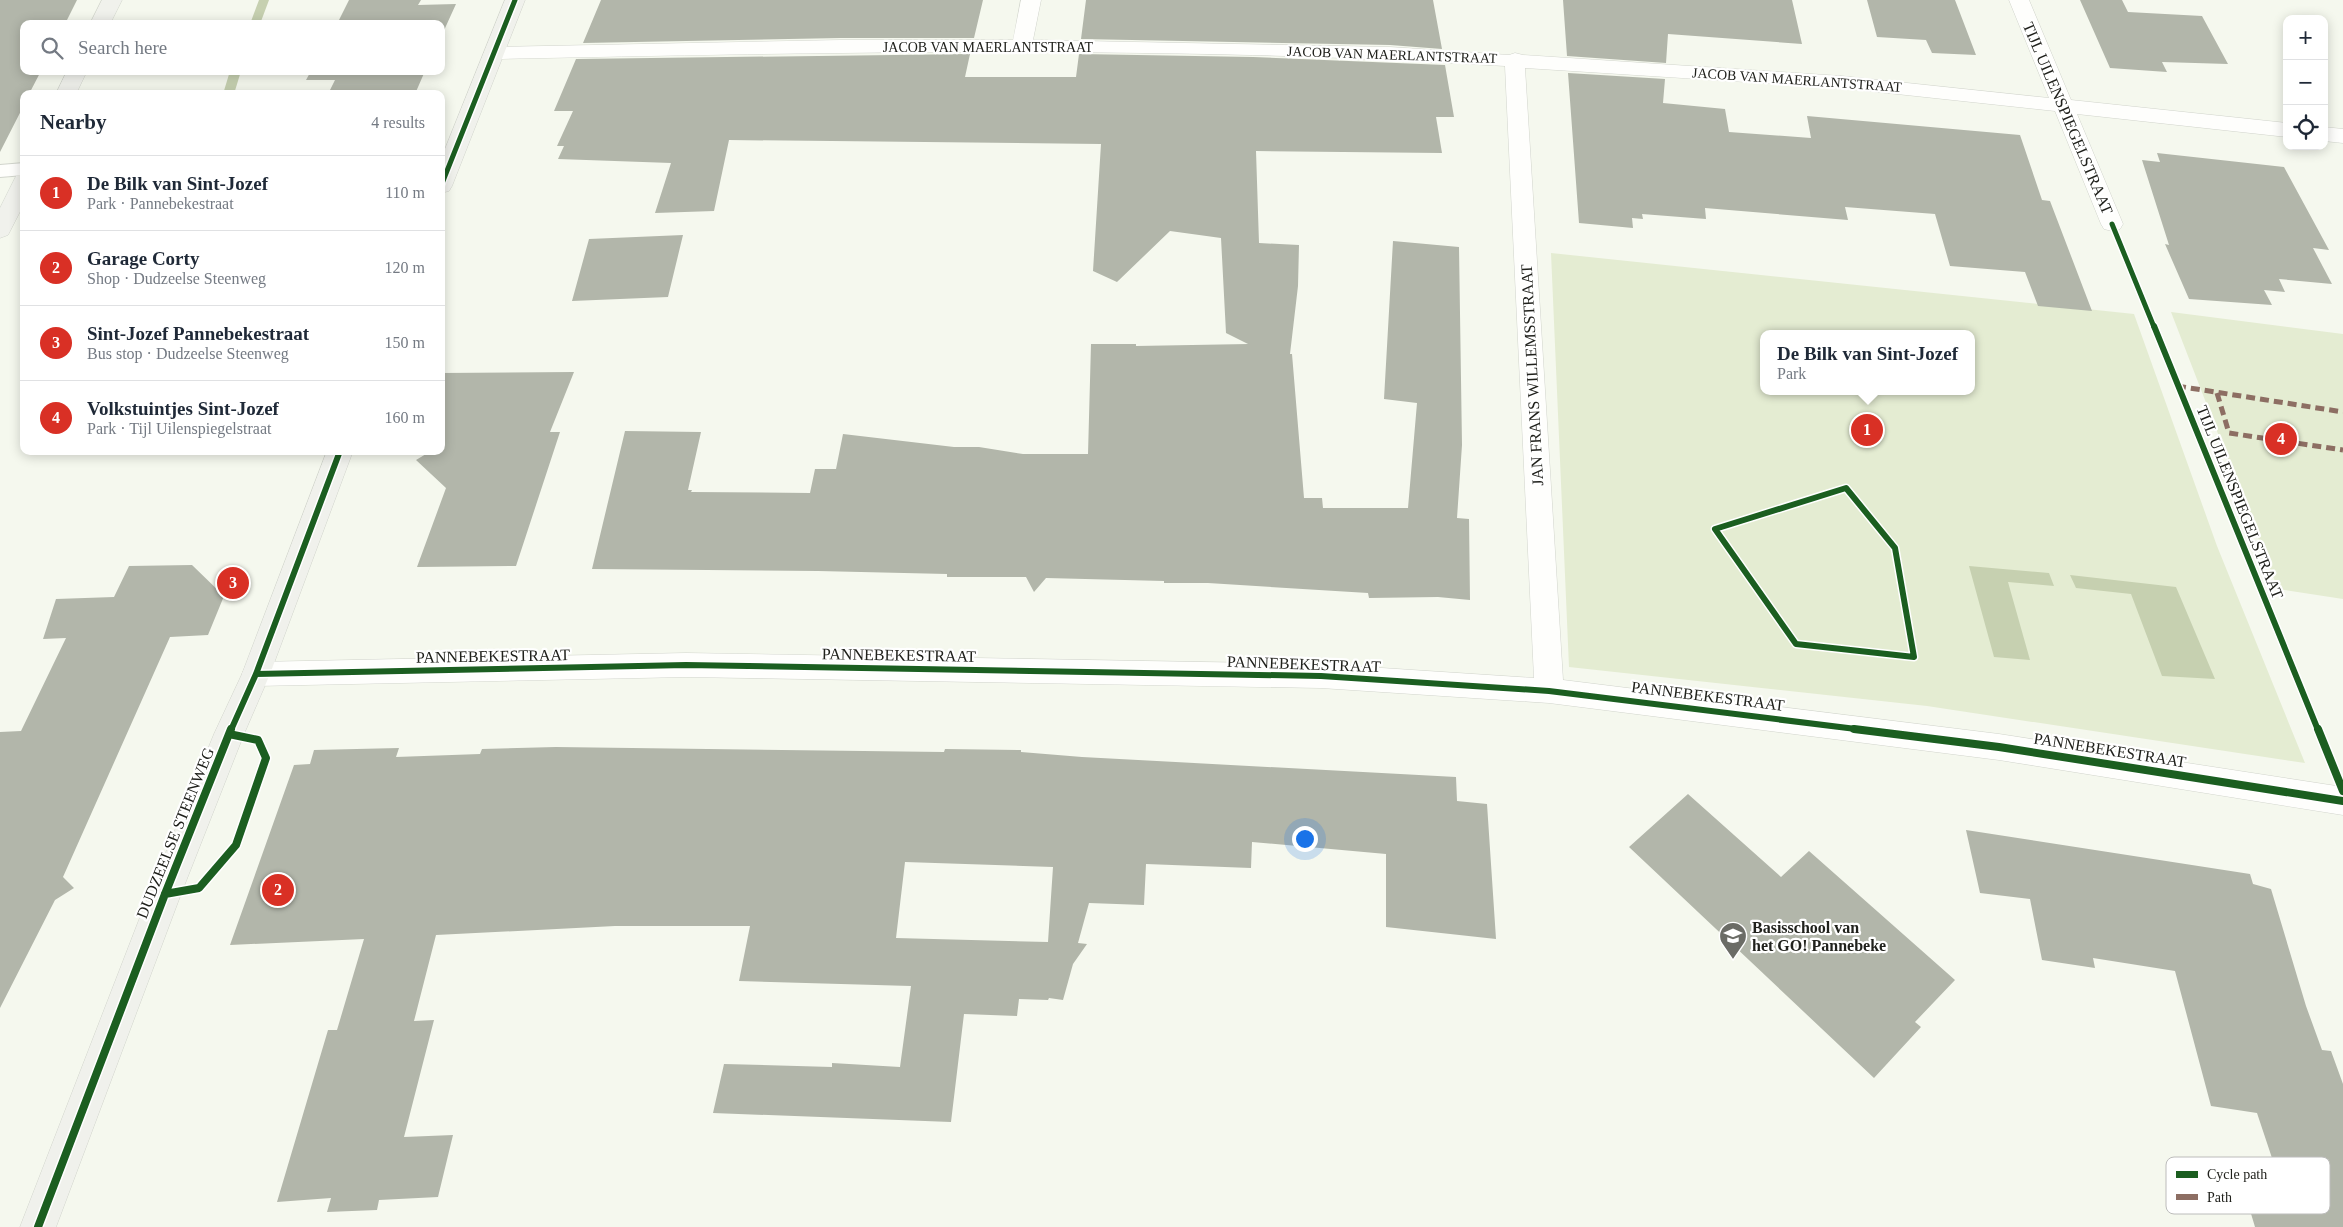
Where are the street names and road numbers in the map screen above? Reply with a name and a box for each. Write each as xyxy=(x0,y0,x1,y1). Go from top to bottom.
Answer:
street label: TIJL UILENSPIEGELSTRAAT xyxy=(2020,19,2116,217)
street label: JACOB VAN MAERLANTSTRAAT xyxy=(883,40,1094,55)
street label: JACOB VAN MAERLANTSTRAAT xyxy=(1287,44,1498,66)
street label: JACOB VAN MAERLANTSTRAAT xyxy=(1692,65,1903,95)
street label: JAN FRANS WILLEMSSTRAAT xyxy=(1518,264,1546,486)
street label: TIJL UILENSPIEGELSTRAAT xyxy=(2193,403,2287,601)
street label: PANNEBEKESTRAAT xyxy=(822,645,976,665)
street label: PANNEBEKESTRAAT xyxy=(416,646,570,666)
street label: PANNEBEKESTRAAT xyxy=(1227,653,1382,675)
street label: PANNEBEKESTRAAT xyxy=(1630,678,1786,714)
street label: PANNEBEKESTRAAT xyxy=(2033,730,2188,770)
street label: DUDZEELSE STEENWEG xyxy=(133,745,217,921)

